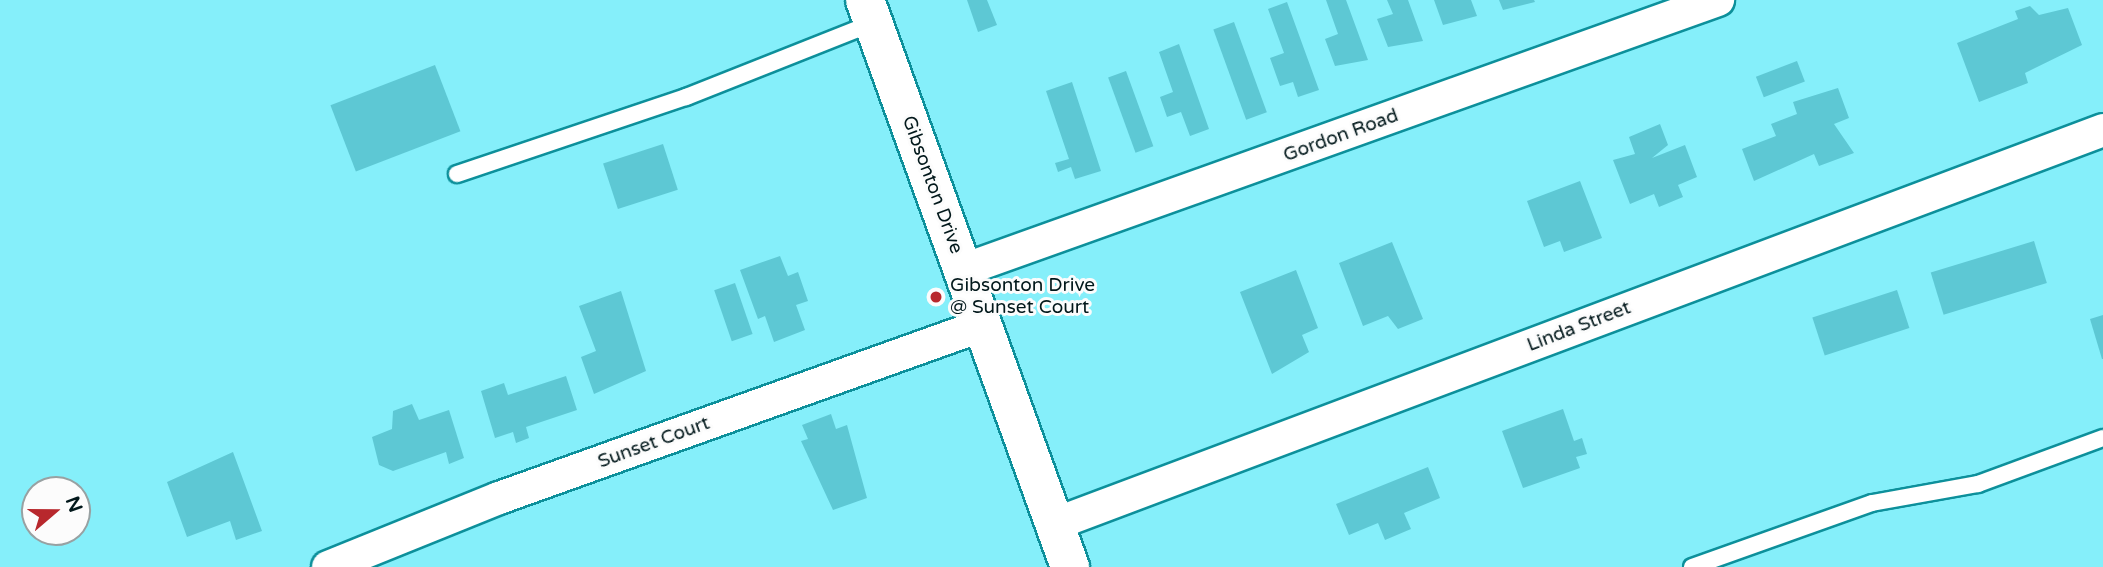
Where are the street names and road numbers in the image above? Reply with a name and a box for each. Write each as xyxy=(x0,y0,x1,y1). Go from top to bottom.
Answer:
street label: Gordon Road xyxy=(1280,105,1402,167)
street label: Gibsonton Drive xyxy=(896,113,968,257)
street label: Linda Street xyxy=(1524,297,1634,357)
street label: Sunset Court xyxy=(595,412,713,474)

